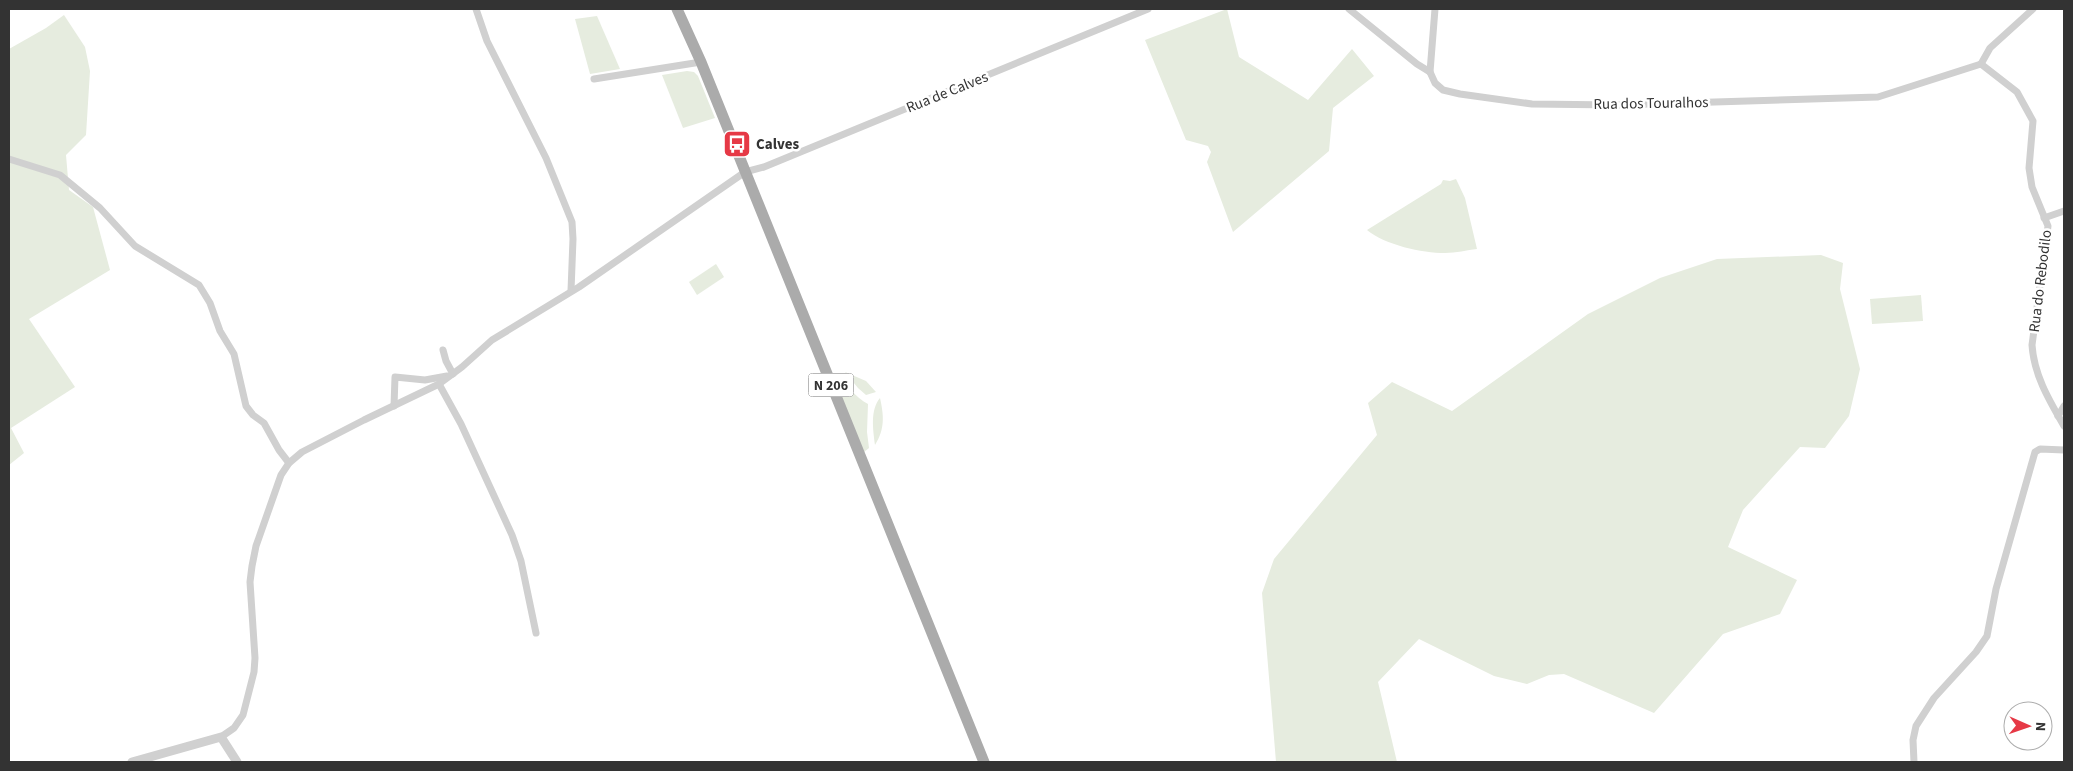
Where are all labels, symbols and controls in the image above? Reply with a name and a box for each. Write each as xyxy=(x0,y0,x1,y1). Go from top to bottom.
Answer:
street label: Rua de Calves xyxy=(903,66,991,118)
street label: Rua dos Touralhos xyxy=(1593,92,1709,115)
bus stop icon: Calves xyxy=(722,129,752,159)
place label: Calves xyxy=(756,134,799,155)
street label: Rua do Rebodilo xyxy=(2024,229,2057,333)
road number: N 206 xyxy=(808,374,854,396)
north arrow xyxy=(2003,701,2053,751)
text: N xyxy=(2030,721,2050,731)

